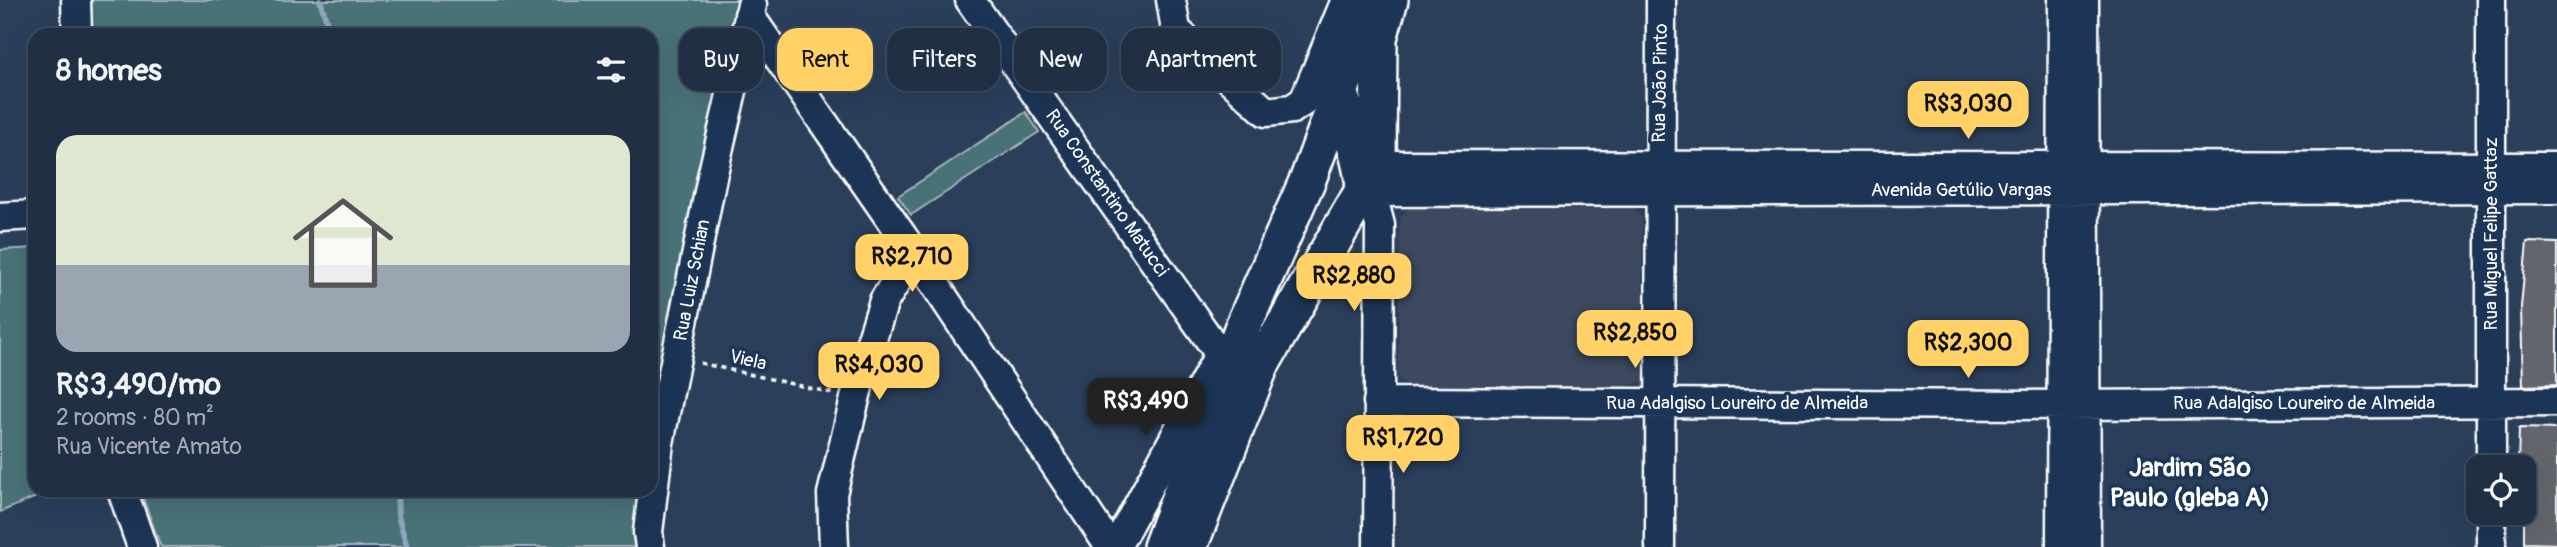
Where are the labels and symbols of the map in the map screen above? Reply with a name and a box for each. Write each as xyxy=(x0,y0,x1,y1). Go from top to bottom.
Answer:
street label: Rua João Pinto xyxy=(1647,23,1673,143)
pin: R$3,030 xyxy=(1903,82,2033,141)
street label: Rua Constantino Matucci xyxy=(1040,105,1174,281)
street label: Rua Miguel Felipe Gattaz xyxy=(2479,137,2503,331)
street label: Avenida Getúlio Vargas xyxy=(1871,178,2052,202)
street label: Rua Luiz Schian xyxy=(668,217,716,343)
pin: R$2,710 xyxy=(847,234,977,294)
pin: R$2,880 xyxy=(1289,254,1419,313)
pin: R$2,850 xyxy=(1570,310,1700,370)
pin: R$2,300 xyxy=(1903,320,2033,380)
pin: R$4,030 xyxy=(814,342,944,402)
street label: Viela xyxy=(727,344,769,376)
pin: R$3,490 xyxy=(1081,378,1211,438)
street label: Rua Adalgiso Loureiro de Almeida xyxy=(1606,391,1868,415)
street label: Rua Adalgiso Loureiro de Almeida xyxy=(2173,391,2435,415)
pin: R$1,720 xyxy=(1338,416,1468,475)
district label: Jardim São Paulo (gleba A) xyxy=(2110,452,2270,514)

